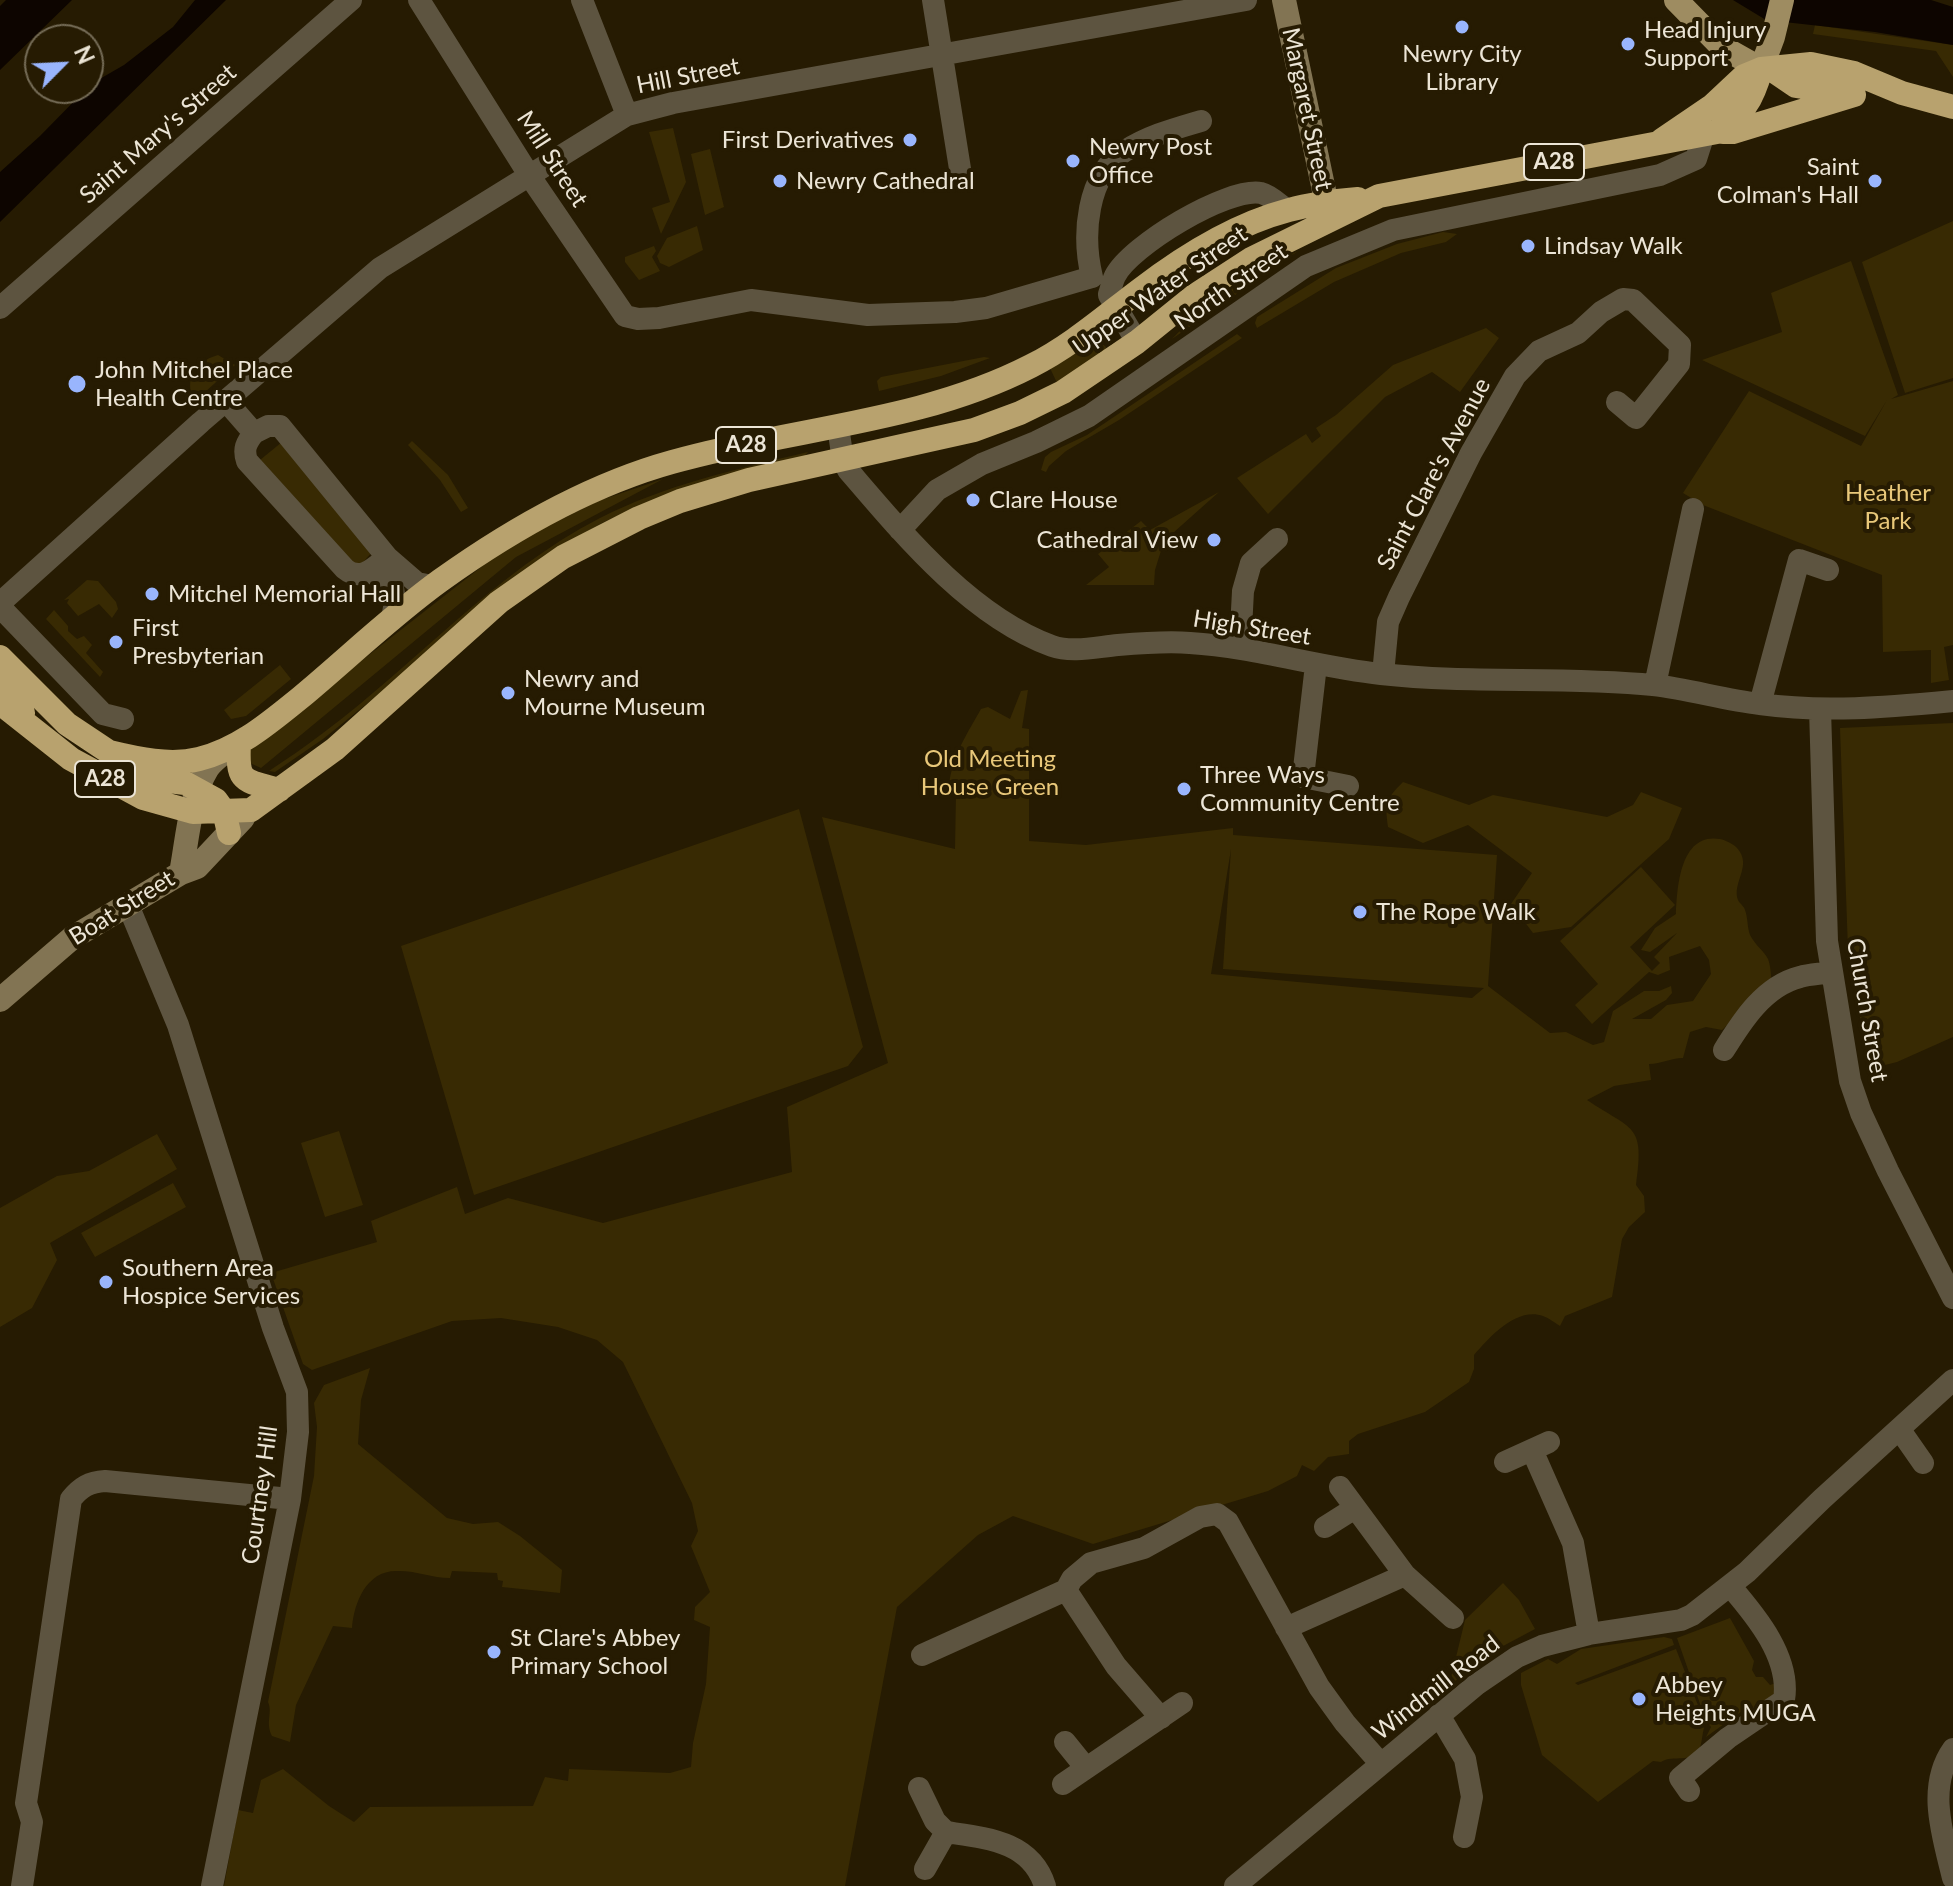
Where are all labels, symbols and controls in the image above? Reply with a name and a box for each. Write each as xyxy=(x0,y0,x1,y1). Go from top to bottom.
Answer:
place label: Head Injury Support xyxy=(1644,16,1766,72)
marker: Newry City Library xyxy=(1453,18,1471,36)
north arrow xyxy=(24,24,104,104)
street label: Margaret Street xyxy=(1276,25,1338,193)
marker: Head Injury Support xyxy=(1619,35,1637,53)
place label: Newry City Library xyxy=(1402,40,1522,96)
text: N xyxy=(69,42,100,68)
street label: Hill Street xyxy=(634,52,742,100)
street label: Saint Mary's Street xyxy=(74,58,242,210)
street label: Mill Street xyxy=(510,106,594,212)
place label: First Derivatives xyxy=(722,126,894,154)
marker: First Derivatives xyxy=(901,131,919,149)
place label: Newry Post Office xyxy=(1089,133,1212,189)
road number: A28 xyxy=(1524,144,1584,180)
marker: Newry Post Office xyxy=(1064,152,1082,170)
place label: Saint Colman's Hall xyxy=(1717,153,1859,209)
place label: Newry Cathedral xyxy=(796,167,975,195)
marker: Newry Cathedral xyxy=(771,172,789,190)
marker: Saint Colman's Hall xyxy=(1866,172,1884,190)
street label: Upper Water Street xyxy=(1067,220,1253,362)
place label: Lindsay Walk xyxy=(1544,232,1683,260)
street label: North Street xyxy=(1169,237,1293,337)
marker: Lindsay Walk xyxy=(1519,237,1537,255)
place label: John Mitchel Place Health Centre xyxy=(95,356,293,412)
marker: John Mitchel Place Health Centre xyxy=(66,373,88,395)
street label: Saint Clare's Avenue xyxy=(1371,373,1497,575)
road number: A28 xyxy=(716,427,776,463)
park label: Heather Park xyxy=(1845,479,1931,535)
place label: Clare House xyxy=(989,486,1118,514)
marker: Clare House xyxy=(964,491,982,509)
place label: Cathedral View xyxy=(1036,526,1198,554)
marker: Cathedral View xyxy=(1205,531,1223,549)
place label: Mitchel Memorial Hall xyxy=(168,580,401,608)
marker: Mitchel Memorial Hall xyxy=(143,585,161,603)
street label: High Street xyxy=(1191,604,1313,652)
place label: First Presbyterian xyxy=(132,614,264,670)
marker: First Presbyterian xyxy=(107,633,125,651)
place label: Newry and Mourne Museum xyxy=(524,665,705,721)
marker: Newry and Mourne Museum xyxy=(499,684,517,702)
park label: Old Meeting House Green xyxy=(921,745,1059,801)
road number: A28 xyxy=(75,761,135,797)
place label: Three Ways Community Centre xyxy=(1200,761,1400,817)
marker: Three Ways Community Centre xyxy=(1175,780,1193,798)
street label: Boat Street xyxy=(64,864,180,952)
place label: The Rope Walk xyxy=(1376,898,1536,926)
marker: The Rope Walk xyxy=(1351,903,1369,921)
street label: Church Street xyxy=(1840,936,1894,1084)
place label: Southern Area Hospice Services xyxy=(122,1254,300,1310)
marker: Southern Area Hospice Services xyxy=(97,1273,115,1291)
street label: Courtney Hill xyxy=(236,1424,284,1566)
place label: St Clare's Abbey Primary School xyxy=(510,1624,680,1680)
street label: Windmill Road xyxy=(1367,1629,1505,1747)
marker: St Clare's Abbey Primary School xyxy=(485,1643,503,1661)
place label: Abbey Heights MUGA xyxy=(1655,1671,1816,1727)
marker: Abbey Heights MUGA xyxy=(1630,1690,1648,1708)

